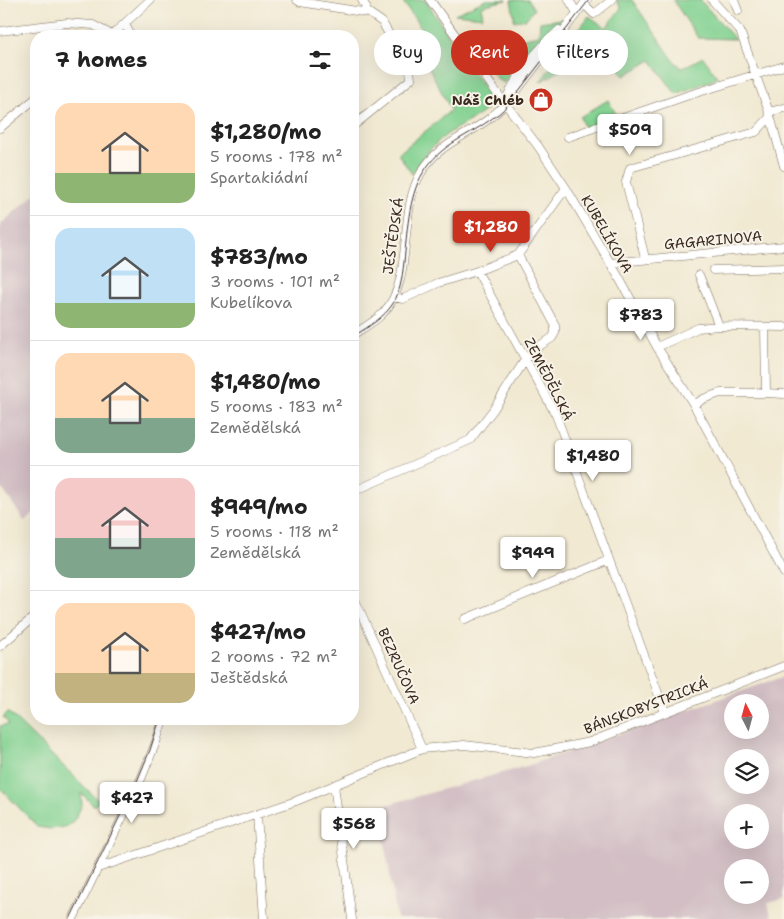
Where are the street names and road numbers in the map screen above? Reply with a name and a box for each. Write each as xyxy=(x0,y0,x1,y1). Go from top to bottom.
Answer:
street label: KUBELÍKOVA xyxy=(577,192,637,276)
street label: JEŠTĚDSKÁ xyxy=(379,196,407,276)
street label: GAGARINOVA xyxy=(663,227,763,253)
street label: ZEMĚDĚLSKÁ xyxy=(520,334,578,424)
street label: BEZRUČOVA xyxy=(374,625,424,707)
street label: BÁNSKOBYSTRICKÁ xyxy=(581,674,711,738)

